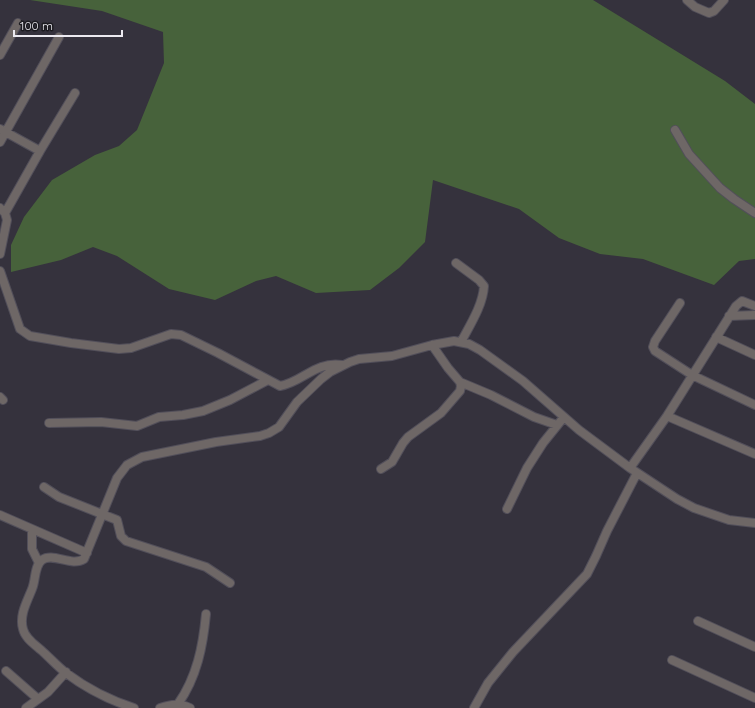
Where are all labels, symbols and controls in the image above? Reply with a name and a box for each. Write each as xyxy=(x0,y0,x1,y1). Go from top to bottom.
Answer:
scale bar xyxy=(14,12,122,38)
text: 100 m xyxy=(20,18,53,33)

